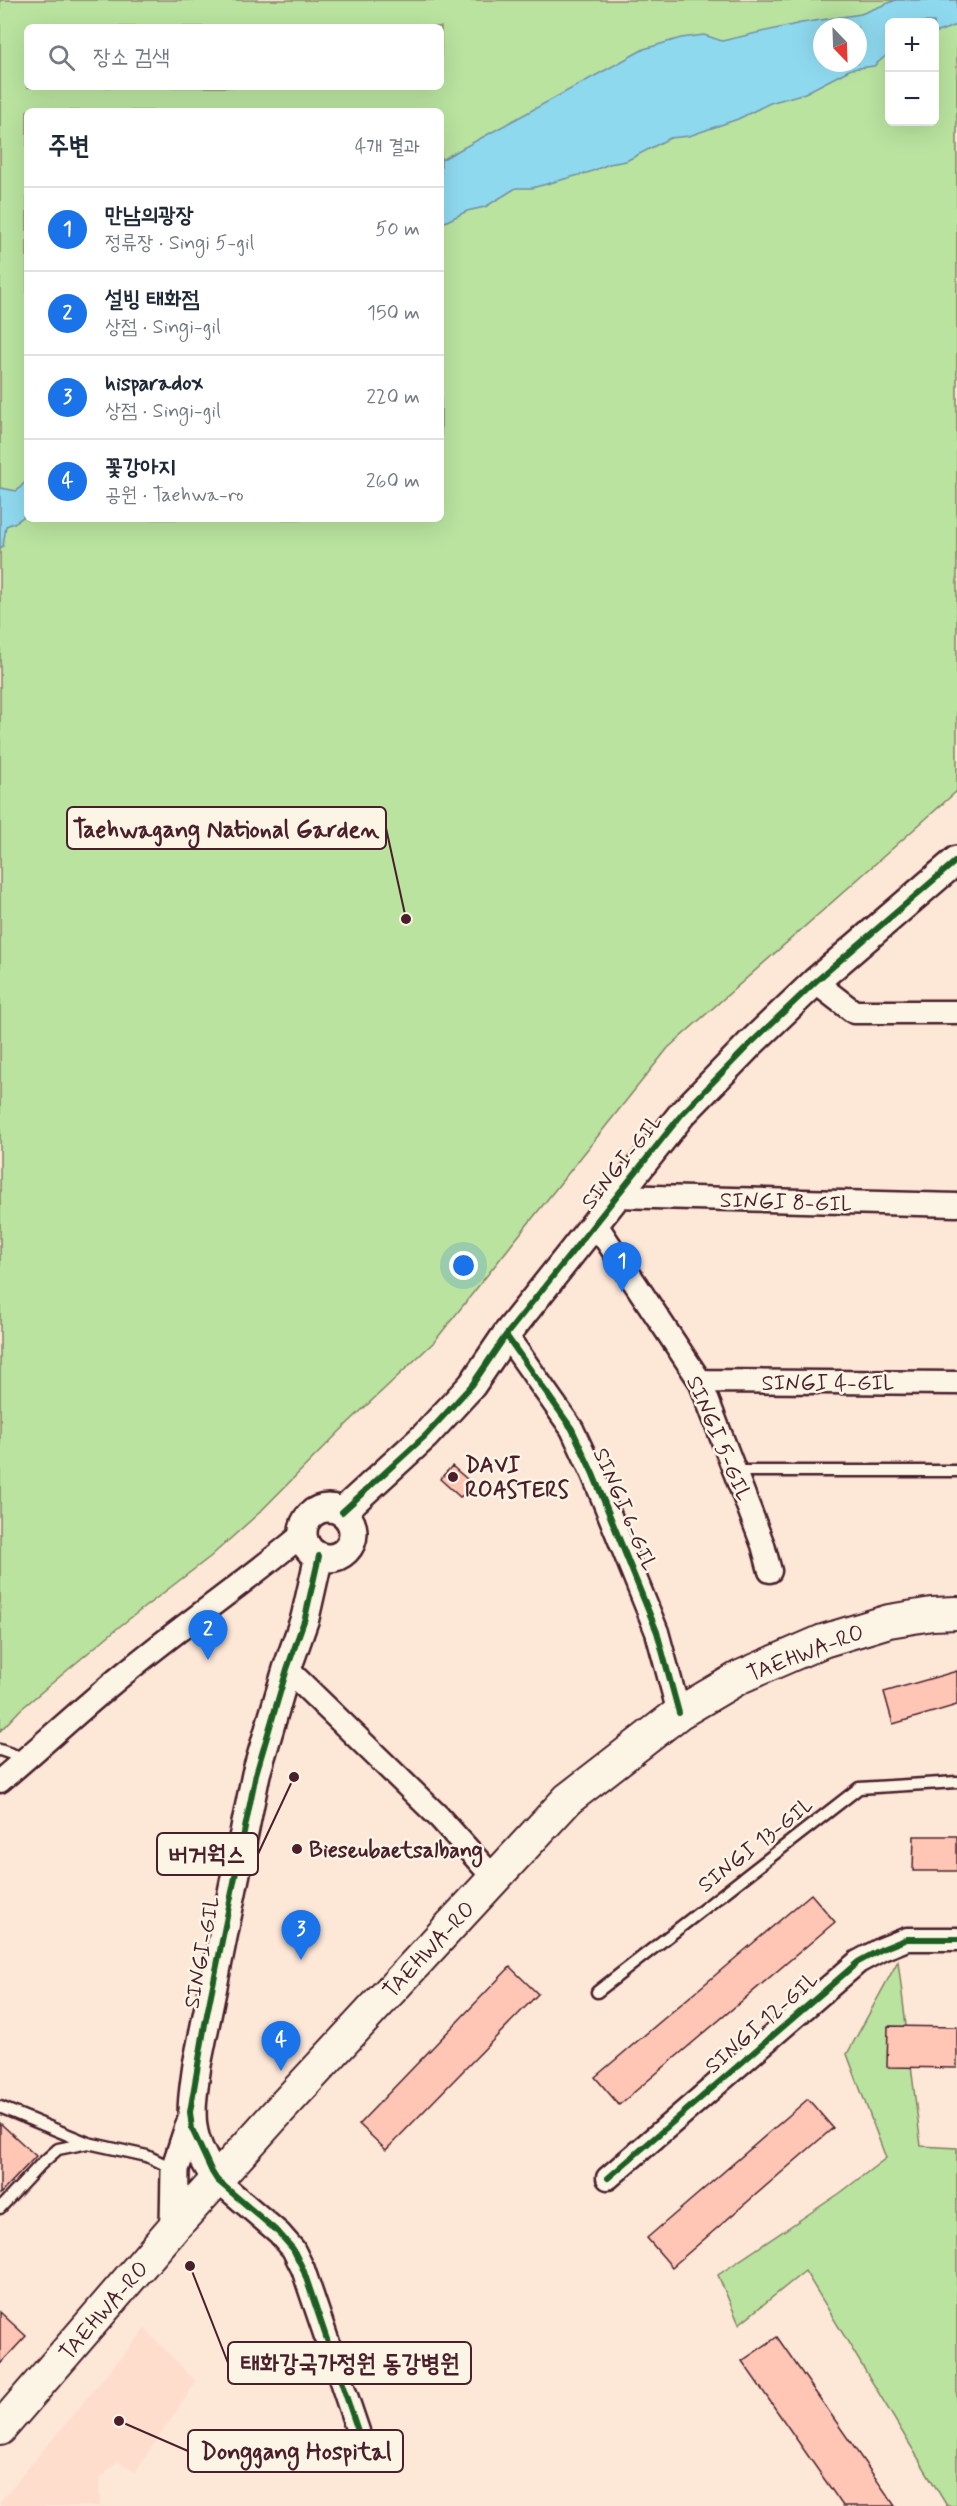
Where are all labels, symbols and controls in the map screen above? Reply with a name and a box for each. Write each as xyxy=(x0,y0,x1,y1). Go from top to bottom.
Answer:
north arrow xyxy=(813,18,867,72)
map controls xyxy=(885,18,939,126)
button: + xyxy=(885,18,939,72)
search box xyxy=(24,24,444,90)
icon: search xyxy=(45,41,78,74)
text: 장소 검색 xyxy=(93,44,170,72)
button: − xyxy=(885,72,939,126)
text: 주변 xyxy=(48,130,90,164)
text: 4개 결과 xyxy=(355,134,420,161)
text: 만남의광장 xyxy=(105,202,194,230)
text: 1 xyxy=(63,216,72,243)
text: 50 m xyxy=(375,216,420,243)
text: 정류장 · Singi 5-gil xyxy=(105,230,254,257)
text: 설빙 태화점 xyxy=(105,286,199,314)
text: 2 xyxy=(63,300,72,327)
text: 150 m xyxy=(367,300,420,327)
text: 상점 · Singi-gil xyxy=(105,314,221,341)
text: hisparadox xyxy=(105,370,203,398)
text: 3 xyxy=(63,384,72,411)
text: 220 m xyxy=(366,384,420,411)
text: 상점 · Singi-gil xyxy=(105,398,221,425)
text: 꽃강아지 xyxy=(105,454,176,482)
text: 4 xyxy=(62,468,73,495)
text: 260 m xyxy=(366,468,420,495)
text: 공원 · Taehwa-ro xyxy=(105,482,244,509)
callout: Taehwagang National Garden xyxy=(67,807,386,849)
text: Taehwagang National Garden xyxy=(73,815,379,849)
street label: SINGI-GIL xyxy=(576,1109,669,1215)
street label: SINGI 8-GIL xyxy=(719,1187,853,1219)
pin: 1 xyxy=(602,1242,642,1292)
your location xyxy=(449,1251,478,1280)
street label: SINGI 4-GIL xyxy=(762,1370,894,1398)
street label: SINGI 5-GIL xyxy=(679,1372,757,1506)
street label: SINGI 6-GIL xyxy=(586,1444,663,1576)
place label: DAVI ROASTERS xyxy=(465,1452,570,1505)
marker: DAVI ROASTERS xyxy=(446,1470,460,1484)
pin: 2 xyxy=(188,1610,228,1660)
street label: TAEHWA-RO xyxy=(743,1619,868,1689)
street label: SINGI 13-GIL xyxy=(693,1792,820,1899)
callout: 버거웍스 xyxy=(157,1833,258,1875)
place label: Bieseubaetsalbang xyxy=(309,1837,483,1868)
text: 버거웍스 xyxy=(168,1840,246,1871)
marker: Bieseubaetsalbang xyxy=(290,1842,304,1856)
street label: SINGI-GIL xyxy=(178,1894,228,2011)
street label: TAEHWA-RO xyxy=(377,1896,482,2005)
pin: 3 xyxy=(282,1910,320,1960)
street label: SINGI 12-GIL xyxy=(700,1966,825,2081)
pin: 4 xyxy=(262,2022,300,2071)
street label: TAEHWA-RO xyxy=(54,2256,155,2367)
callout: 태화강국가정원 동강병원 xyxy=(228,2342,471,2384)
text: 태화강국가정원 동강병원 xyxy=(241,2349,459,2380)
callout: Donggang Hospital xyxy=(188,2430,403,2472)
text: Donggang Hospital xyxy=(200,2437,392,2471)

